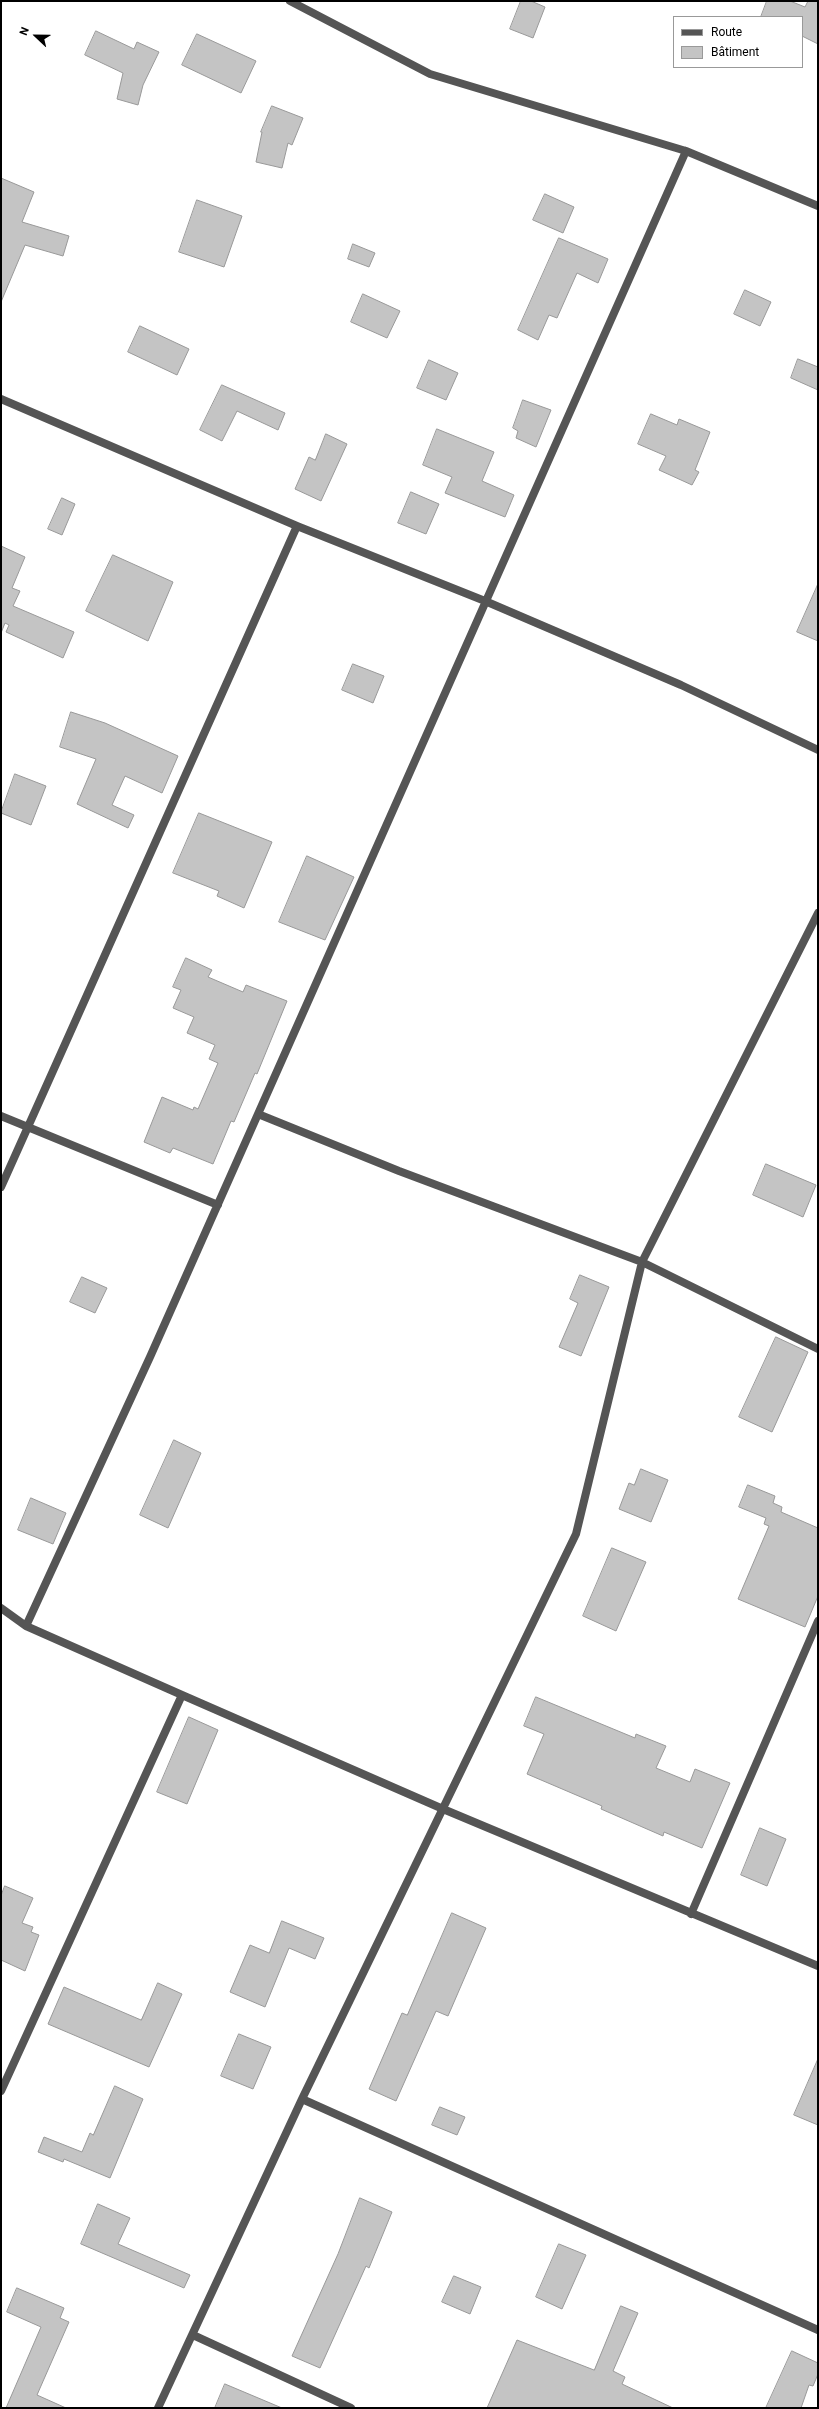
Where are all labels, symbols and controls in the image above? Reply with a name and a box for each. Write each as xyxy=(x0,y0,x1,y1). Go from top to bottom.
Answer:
north arrow xyxy=(16,16,56,56)
legend xyxy=(673,16,803,68)
text: N xyxy=(17,25,32,37)
text: Route xyxy=(711,25,742,39)
text: Bâtiment xyxy=(711,45,759,59)

